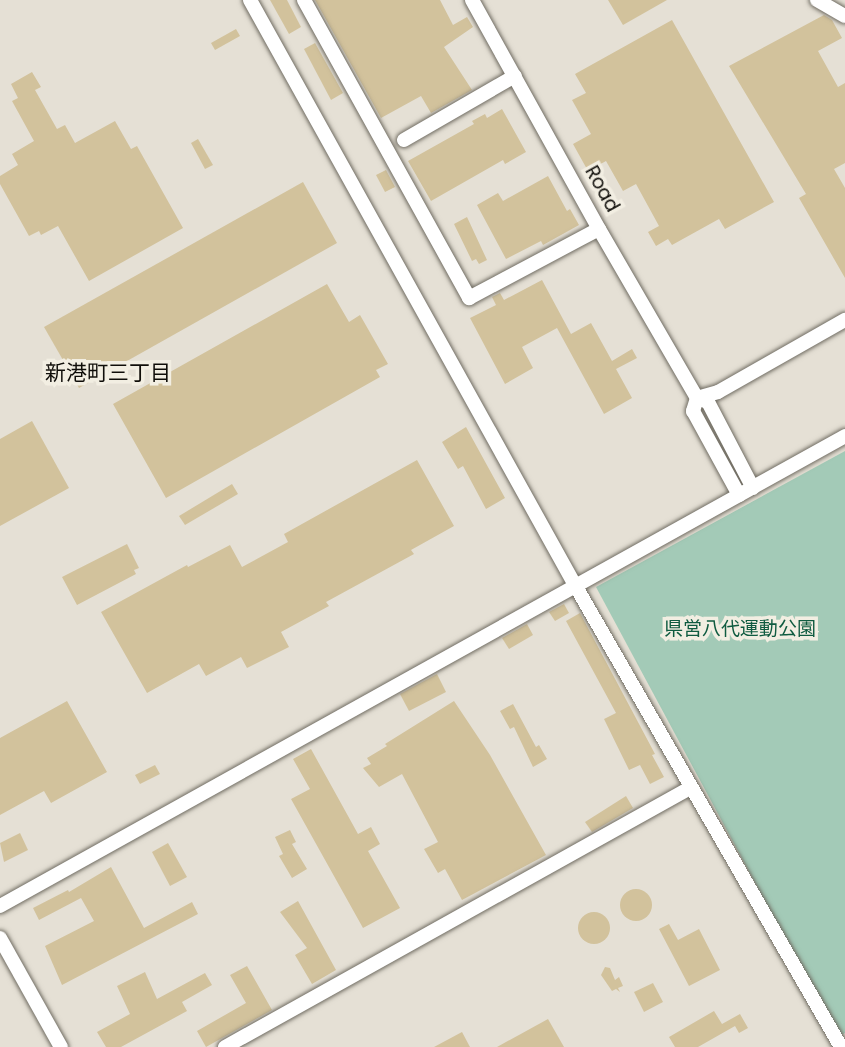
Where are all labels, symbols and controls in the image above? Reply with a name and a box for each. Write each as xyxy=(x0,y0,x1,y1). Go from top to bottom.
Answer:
street label: Road xyxy=(580,162,624,216)
district label: 新港町三丁目 xyxy=(45,360,171,386)
park label: 県営八代運動公園 xyxy=(664,618,816,640)

